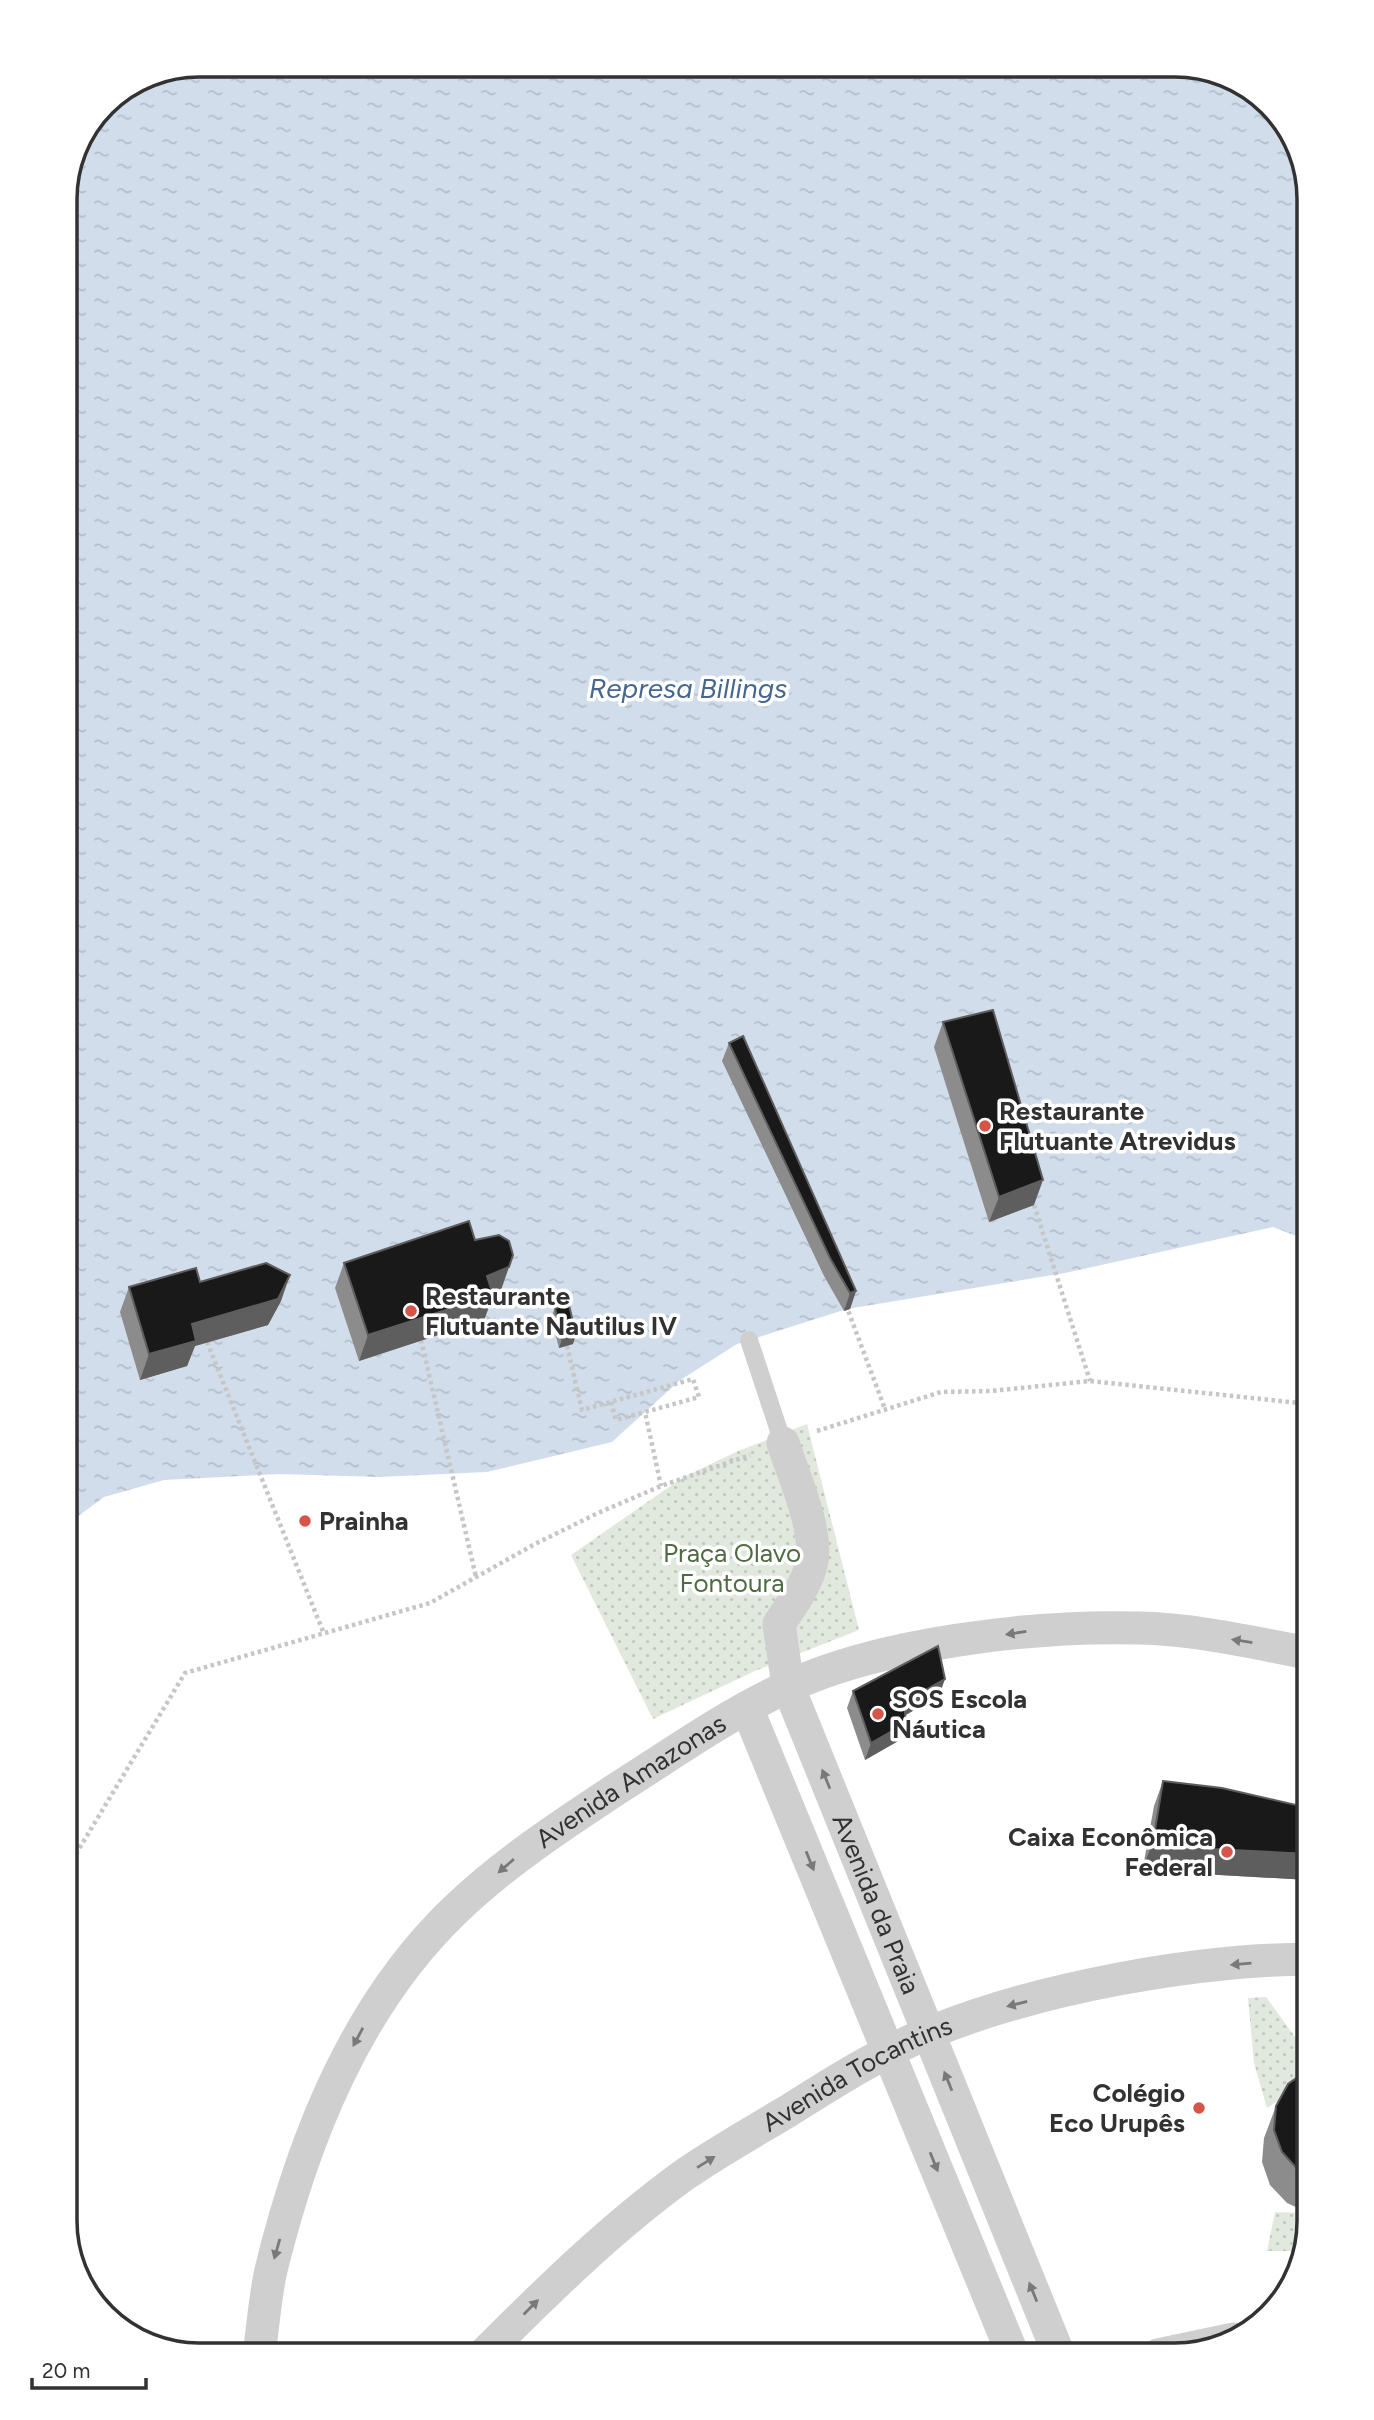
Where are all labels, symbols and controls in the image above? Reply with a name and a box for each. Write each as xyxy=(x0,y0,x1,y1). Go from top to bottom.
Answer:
water label: Represa Billings xyxy=(589,671,787,705)
place label: Restaurante Flutuante Atrevidus xyxy=(999,1095,1236,1157)
marker: Restaurante Flutuante Atrevidus xyxy=(977,1118,993,1134)
place label: Restaurante Flutuante Nautilus IV xyxy=(425,1280,677,1342)
marker: Restaurante Flutuante Nautilus IV xyxy=(403,1303,419,1319)
place label: Prainha xyxy=(319,1505,409,1537)
marker: Prainha xyxy=(297,1513,313,1529)
park label: Praça Olavo Fontoura xyxy=(663,1537,801,1599)
one-way arrow xyxy=(1004,1628,1026,1639)
one-way arrow xyxy=(1231,1635,1253,1646)
place label: SOS Escola Náutica xyxy=(892,1683,1027,1745)
marker: SOS Escola Náutica xyxy=(870,1706,886,1722)
street label: Avenida Amazonas xyxy=(529,1707,732,1855)
one-way arrow xyxy=(820,1769,831,1790)
street label: Avenida da Praia xyxy=(826,1809,927,1999)
place label: Caixa Econômica Federal xyxy=(1008,1821,1213,1883)
marker: Caixa Econômica Federal xyxy=(1219,1844,1235,1860)
one-way arrow xyxy=(805,1851,816,1872)
one-way arrow xyxy=(497,1858,514,1873)
one-way arrow xyxy=(1230,1959,1252,1970)
one-way arrow xyxy=(1006,1999,1028,2010)
street label: Avenida Tocantins xyxy=(756,2009,957,2139)
one-way arrow xyxy=(353,2027,364,2047)
one-way arrow xyxy=(942,2071,954,2091)
place label: Colégio Eco Urupês xyxy=(1049,2077,1185,2139)
marker: Colégio Eco Urupês xyxy=(1191,2100,1207,2116)
one-way arrow xyxy=(929,2152,940,2173)
one-way arrow xyxy=(697,2155,716,2168)
one-way arrow xyxy=(272,2239,282,2260)
one-way arrow xyxy=(1028,2281,1039,2302)
one-way arrow xyxy=(523,2298,540,2315)
scale bar xyxy=(32,2346,145,2390)
text: 20 m xyxy=(42,2358,90,2383)

